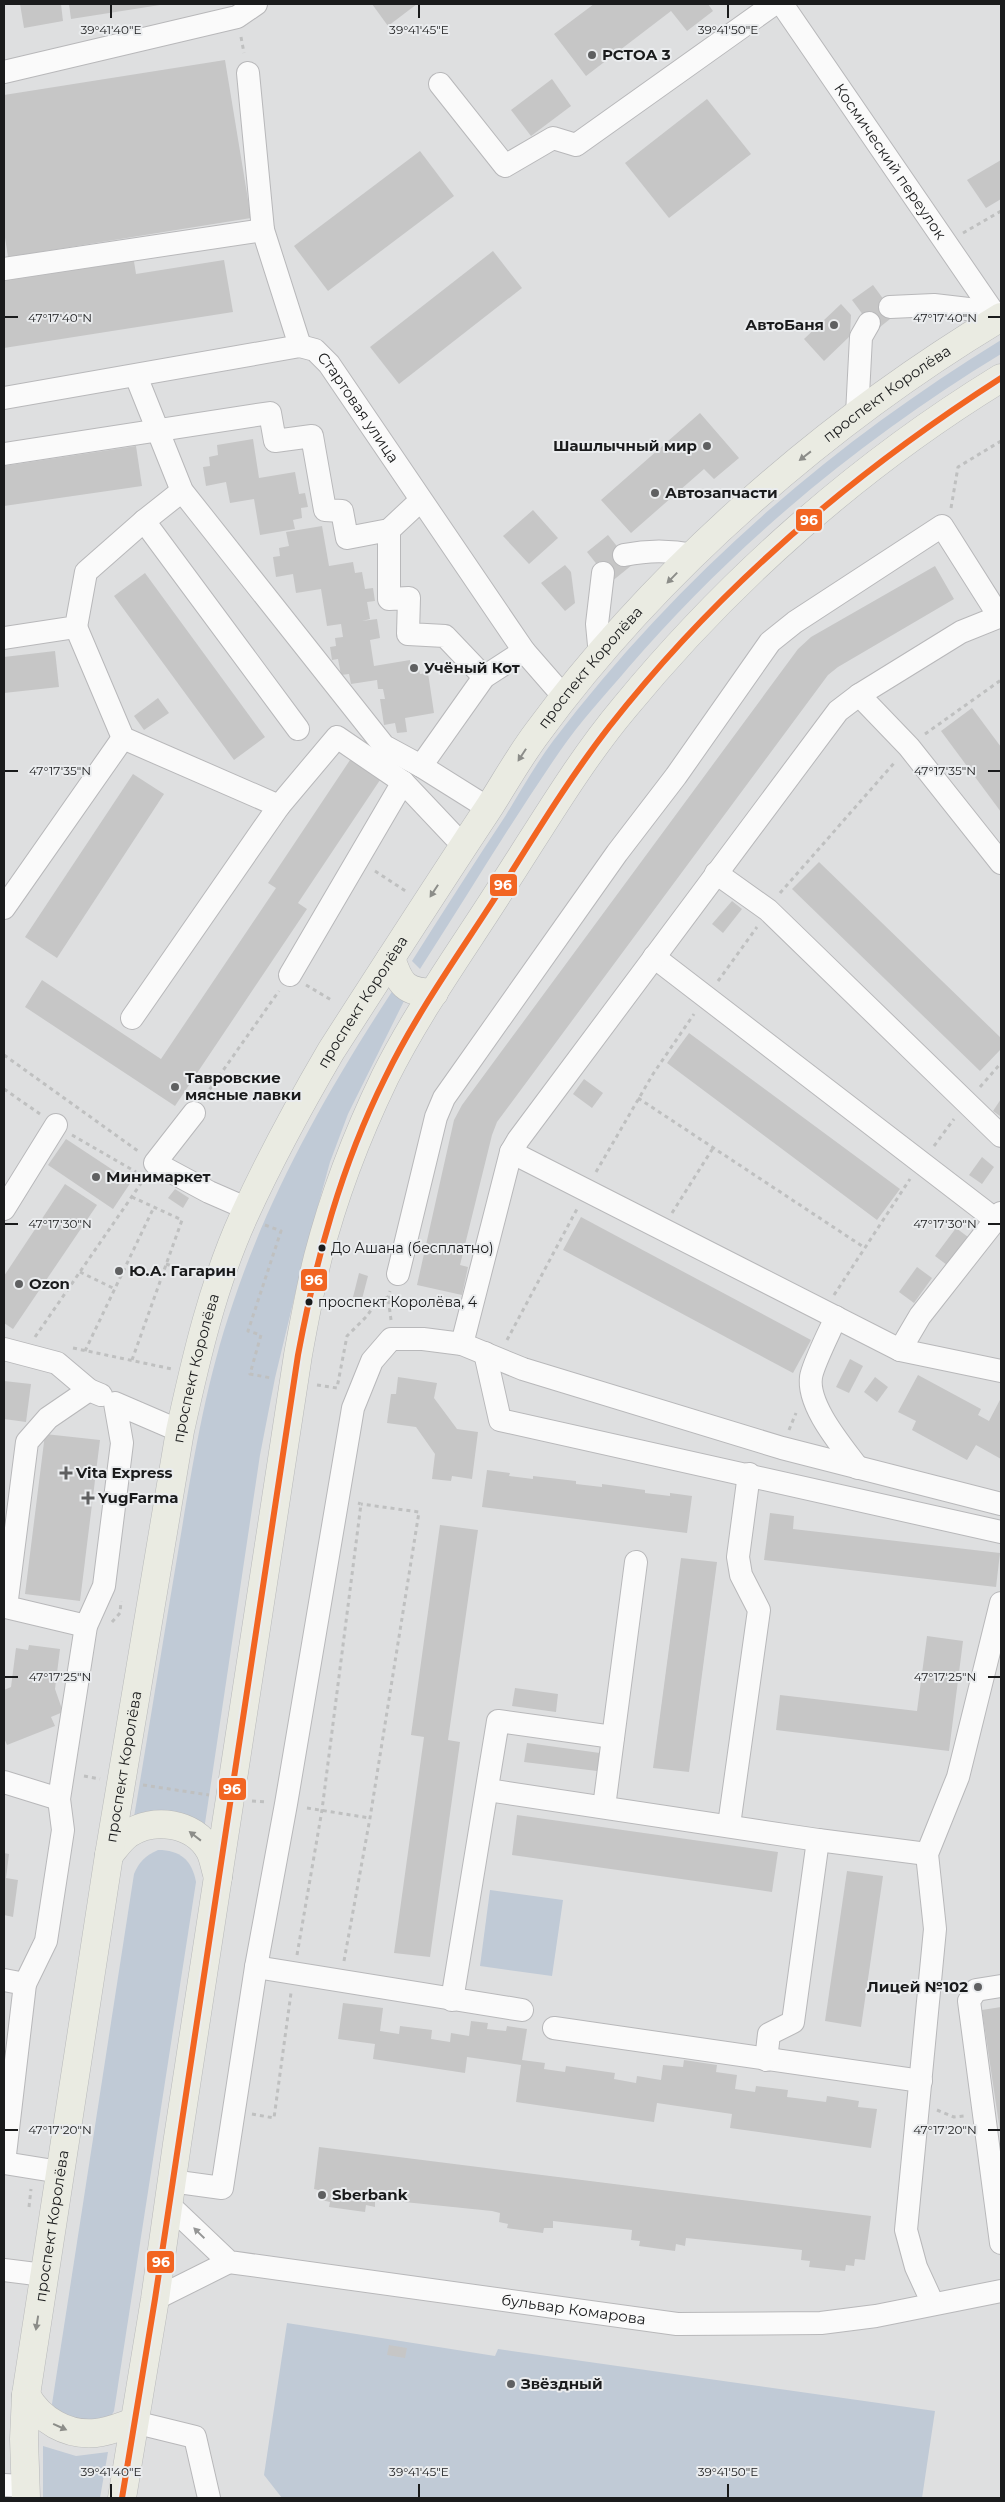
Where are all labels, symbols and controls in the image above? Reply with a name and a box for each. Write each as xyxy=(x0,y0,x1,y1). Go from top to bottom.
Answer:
text: 39°41'40"E xyxy=(80,22,142,37)
text: 39°41'45"E xyxy=(389,22,449,37)
text: 39°41'50"E xyxy=(698,22,758,37)
place label: РСТОА 3 xyxy=(602,45,671,64)
marker: РСТОА 3 xyxy=(586,49,598,61)
street label: Космический переулок xyxy=(830,80,951,243)
text: 47°17'40"N xyxy=(28,310,92,325)
text: 47°17'40"N xyxy=(913,310,977,325)
place label: АвтоБаня xyxy=(745,315,824,334)
marker: АвтоБаня xyxy=(828,319,840,331)
street label: проспект Королёва xyxy=(819,341,954,446)
street label: Стартовая улица xyxy=(313,348,403,466)
place label: Шашлычный мир xyxy=(553,436,697,455)
marker: Шашлычный мир xyxy=(701,440,713,452)
one-way arrow xyxy=(798,451,811,462)
place label: Автозапчасти xyxy=(665,483,778,502)
marker: Автозапчасти xyxy=(649,487,661,499)
line badge: 96 xyxy=(795,508,823,532)
text: 96 xyxy=(800,511,818,529)
one-way arrow xyxy=(666,572,678,584)
street label: проспект Королёва xyxy=(533,602,646,732)
place label: Учёный Кот xyxy=(424,658,520,677)
marker: Учёный Кот xyxy=(408,662,420,674)
one-way arrow xyxy=(518,749,527,762)
text: 47°17'35"N xyxy=(29,763,91,778)
text: 47°17'35"N xyxy=(914,763,976,778)
line badge: 96 xyxy=(489,873,518,897)
text: 96 xyxy=(494,876,512,894)
one-way arrow xyxy=(429,885,438,898)
street label: проспект Королёва xyxy=(313,932,412,1071)
place label: Тавровские мясные лавки xyxy=(185,1068,301,1104)
marker: Тавровские мясные лавки xyxy=(169,1081,181,1093)
place label: Минимаркет xyxy=(106,1167,211,1186)
marker: Минимаркет xyxy=(90,1171,102,1183)
text: 47°17'30"N xyxy=(28,1216,92,1231)
text: 47°17'30"N xyxy=(913,1216,977,1231)
place label: До Ашана (бесплатно) xyxy=(331,1239,494,1257)
marker: До Ашана (бесплатно) xyxy=(317,1243,327,1253)
place label: Ю.А. Гагарин xyxy=(129,1261,236,1280)
marker: Ю.А. Гагарин xyxy=(113,1265,125,1277)
line badge: 96 xyxy=(300,1268,328,1292)
text: 96 xyxy=(305,1271,323,1289)
place label: Ozon xyxy=(29,1274,70,1293)
marker: Ozon xyxy=(13,1278,25,1290)
street label: проспект Королёва xyxy=(168,1291,223,1444)
place label: проспект Королёва, 4 xyxy=(318,1293,478,1311)
marker: проспект Королёва, 4 xyxy=(304,1297,314,1307)
place label: Vita Express xyxy=(75,1463,172,1482)
marker: Vita Express xyxy=(60,1467,72,1479)
place label: YugFarma xyxy=(97,1488,178,1507)
marker: YugFarma xyxy=(82,1492,94,1504)
text: 47°17'25"N xyxy=(29,1669,91,1684)
text: 47°17'25"N xyxy=(914,1669,976,1684)
street label: проспект Королёва xyxy=(101,1689,145,1844)
line badge: 96 xyxy=(218,1777,247,1801)
text: 96 xyxy=(223,1780,241,1798)
one-way arrow xyxy=(188,1831,202,1841)
place label: Лицей №102 xyxy=(867,1977,968,1996)
marker: Лицей №102 xyxy=(972,1981,984,1993)
text: 47°17'20"N xyxy=(28,2122,92,2137)
text: 47°17'20"N xyxy=(913,2122,977,2137)
street label: проспект Королёва xyxy=(30,2149,73,2303)
place label: Sberbank xyxy=(332,2185,408,2204)
marker: Sberbank xyxy=(316,2189,328,2201)
one-way arrow xyxy=(193,2227,205,2239)
line badge: 96 xyxy=(146,2250,175,2274)
text: 96 xyxy=(152,2253,170,2271)
street label: бульвар Комарова xyxy=(500,2290,647,2329)
one-way arrow xyxy=(32,2316,40,2332)
place label: Звёздный xyxy=(520,2374,603,2393)
marker: Звёздный xyxy=(505,2378,517,2390)
one-way arrow xyxy=(53,2423,67,2431)
text: 39°41'40"E xyxy=(80,2464,142,2479)
text: 39°41'45"E xyxy=(389,2464,449,2479)
text: 39°41'50"E xyxy=(698,2464,758,2479)

